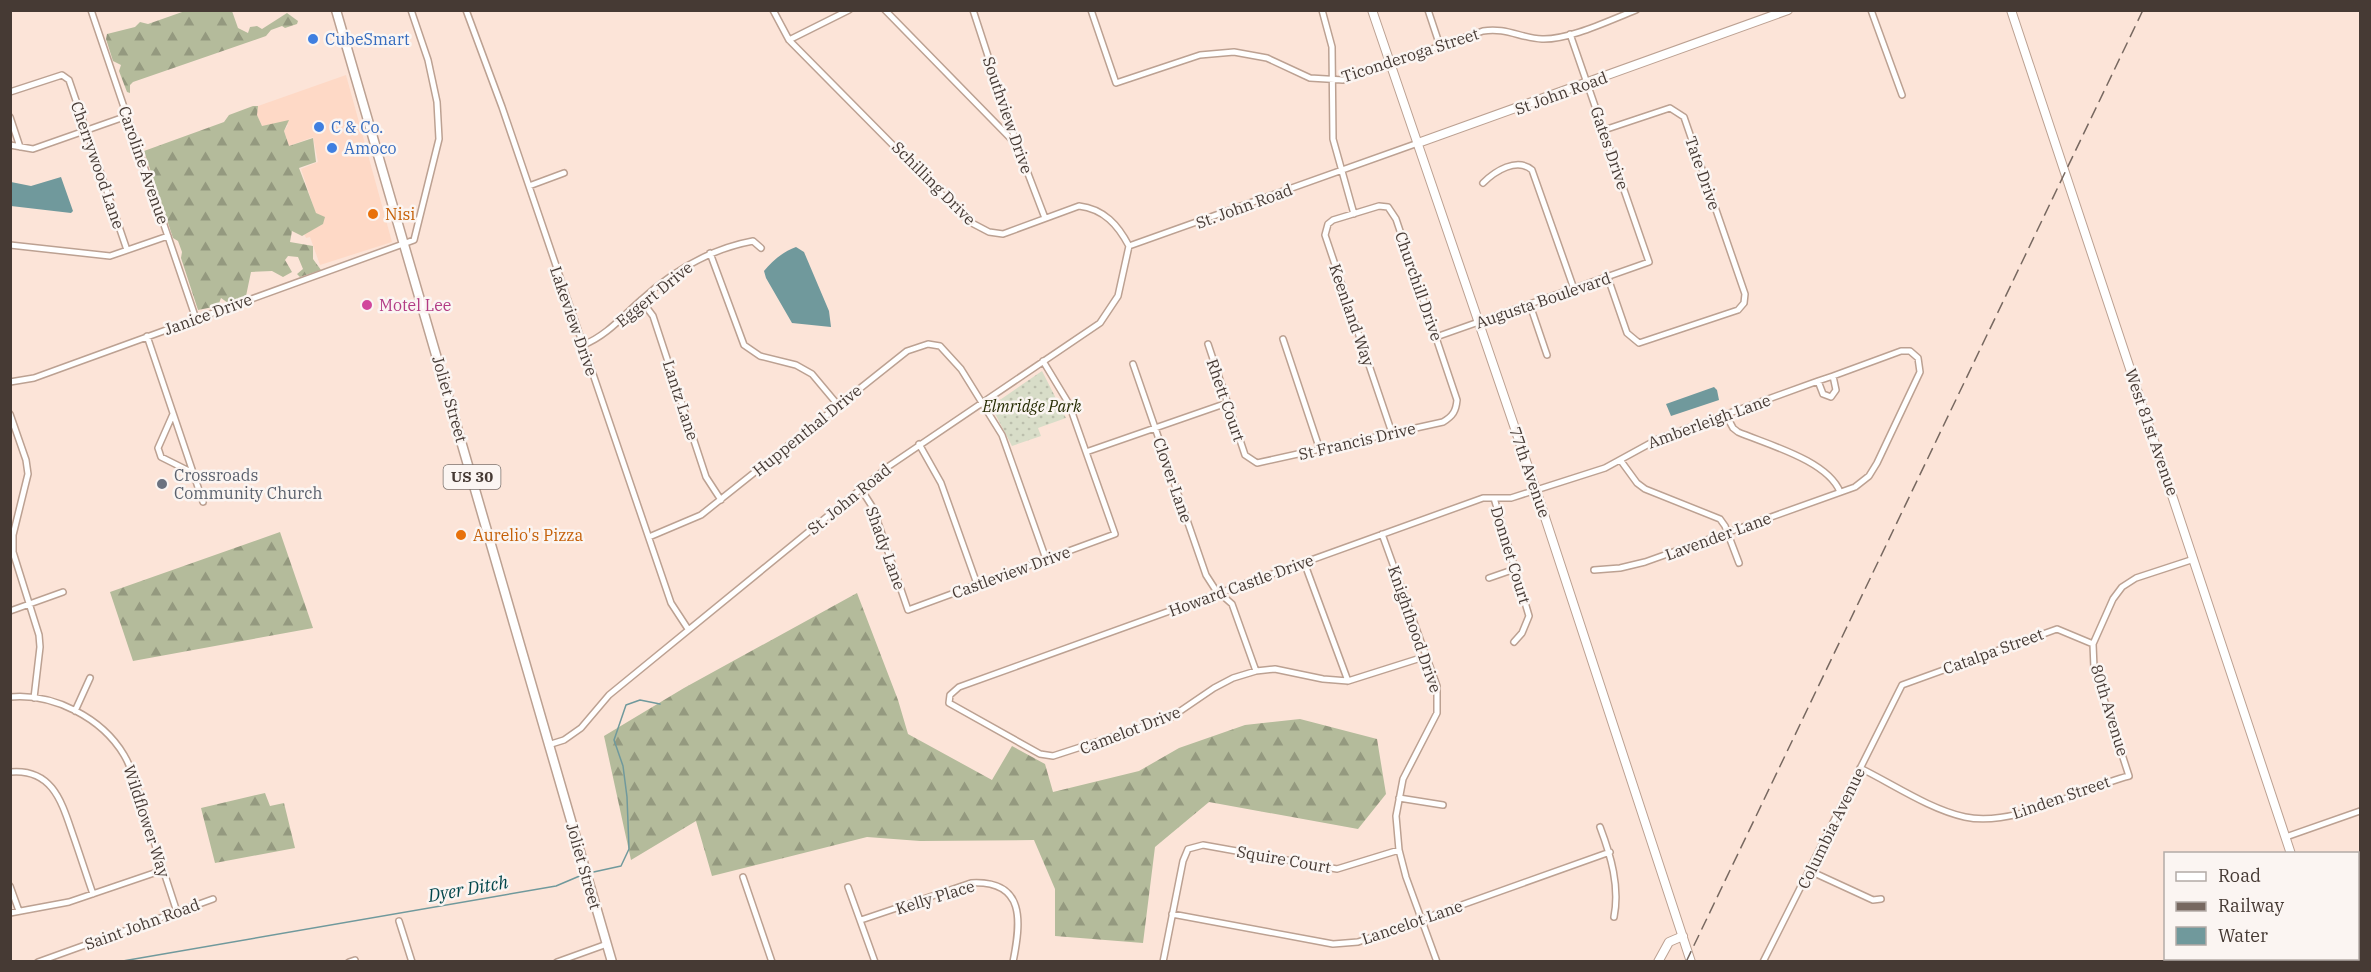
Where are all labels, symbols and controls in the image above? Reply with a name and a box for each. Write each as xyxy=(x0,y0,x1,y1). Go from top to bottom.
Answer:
street label: Ticonderoga Street xyxy=(1339,23,1482,87)
place label: CubeSmart xyxy=(325,29,410,49)
marker: CubeSmart xyxy=(306,32,320,46)
street label: Southview Drive xyxy=(979,54,1037,176)
street label: St John Road xyxy=(1512,67,1610,119)
street label: Cherrywood Lane xyxy=(67,99,129,231)
street label: Caroline Avenue xyxy=(114,103,174,227)
street label: Gates Drive xyxy=(1586,104,1634,192)
place label: C & Co. xyxy=(331,117,383,137)
marker: C & Co. xyxy=(312,120,326,134)
street label: Tate Drive xyxy=(1681,133,1725,213)
street label: Schilling Drive xyxy=(888,137,980,229)
place label: Amoco xyxy=(344,138,397,158)
marker: Amoco xyxy=(325,141,339,155)
street label: St. John Road xyxy=(1193,179,1295,233)
place label: Nisi xyxy=(385,204,415,224)
marker: Nisi xyxy=(366,207,380,221)
street label: Churchill Drive xyxy=(1391,229,1447,343)
street label: Eggert Drive xyxy=(612,257,696,331)
street label: Keenland Way xyxy=(1325,261,1379,369)
street label: Lakeview Drive xyxy=(546,264,602,378)
street label: Augusta Boulevard xyxy=(1473,267,1614,333)
street label: Janice Drive xyxy=(161,289,255,339)
place label: Motel Lee xyxy=(379,295,451,315)
marker: Motel Lee xyxy=(360,298,374,312)
street label: Joliet Street xyxy=(428,354,472,445)
street label: Rhett Court xyxy=(1203,356,1250,444)
street label: Lantz Lane xyxy=(659,357,703,443)
street label: West 81st Avenue xyxy=(2121,366,2183,498)
street label: Huppenthal Drive xyxy=(749,380,865,480)
street label: Amberleigh Lane xyxy=(1645,389,1773,453)
park label: Elmridge Park xyxy=(981,396,1082,416)
street label: St Francis Drive xyxy=(1296,418,1418,464)
street label: 77th Avenue xyxy=(1505,424,1555,520)
street label: Clover Lane xyxy=(1149,435,1197,525)
street label: St. John Road xyxy=(803,459,895,539)
place label: Crossroads Community Church xyxy=(174,465,322,503)
road number: US 30 xyxy=(444,465,500,489)
marker: Crossroads Community Church xyxy=(155,477,169,491)
street label: Shady Lane xyxy=(862,504,910,592)
street label: Donnet Court xyxy=(1487,504,1535,606)
street label: Lavender Lane xyxy=(1662,508,1774,564)
place label: Aurelio's Pizza xyxy=(473,525,583,545)
marker: Aurelio's Pizza xyxy=(454,528,468,542)
street label: Castleview Drive xyxy=(949,541,1073,603)
street label: Howard Castle Drive xyxy=(1166,549,1316,621)
street label: Knighthood Drive xyxy=(1384,563,1446,695)
street label: Catalpa Street xyxy=(1940,623,2046,678)
street label: 80th Avenue xyxy=(2087,662,2133,758)
street label: Camelot Drive xyxy=(1077,702,1183,758)
street label: Wildflower Way xyxy=(119,762,175,880)
street label: Columbia Avenue xyxy=(1793,764,1869,892)
street label: Linden Street xyxy=(2010,771,2113,823)
street label: Joliet Street xyxy=(562,821,606,912)
street label: Squire Court xyxy=(1235,841,1333,877)
legend xyxy=(2164,852,2359,960)
text: Road xyxy=(2218,864,2261,887)
water label: Dyer Ditch xyxy=(425,870,510,907)
street label: Kelly Place xyxy=(893,876,977,918)
street label: Saint John Road xyxy=(82,894,203,954)
text: Railway xyxy=(2218,894,2284,917)
street label: Lancelot Lane xyxy=(1359,895,1465,949)
text: Water xyxy=(2218,924,2268,947)

